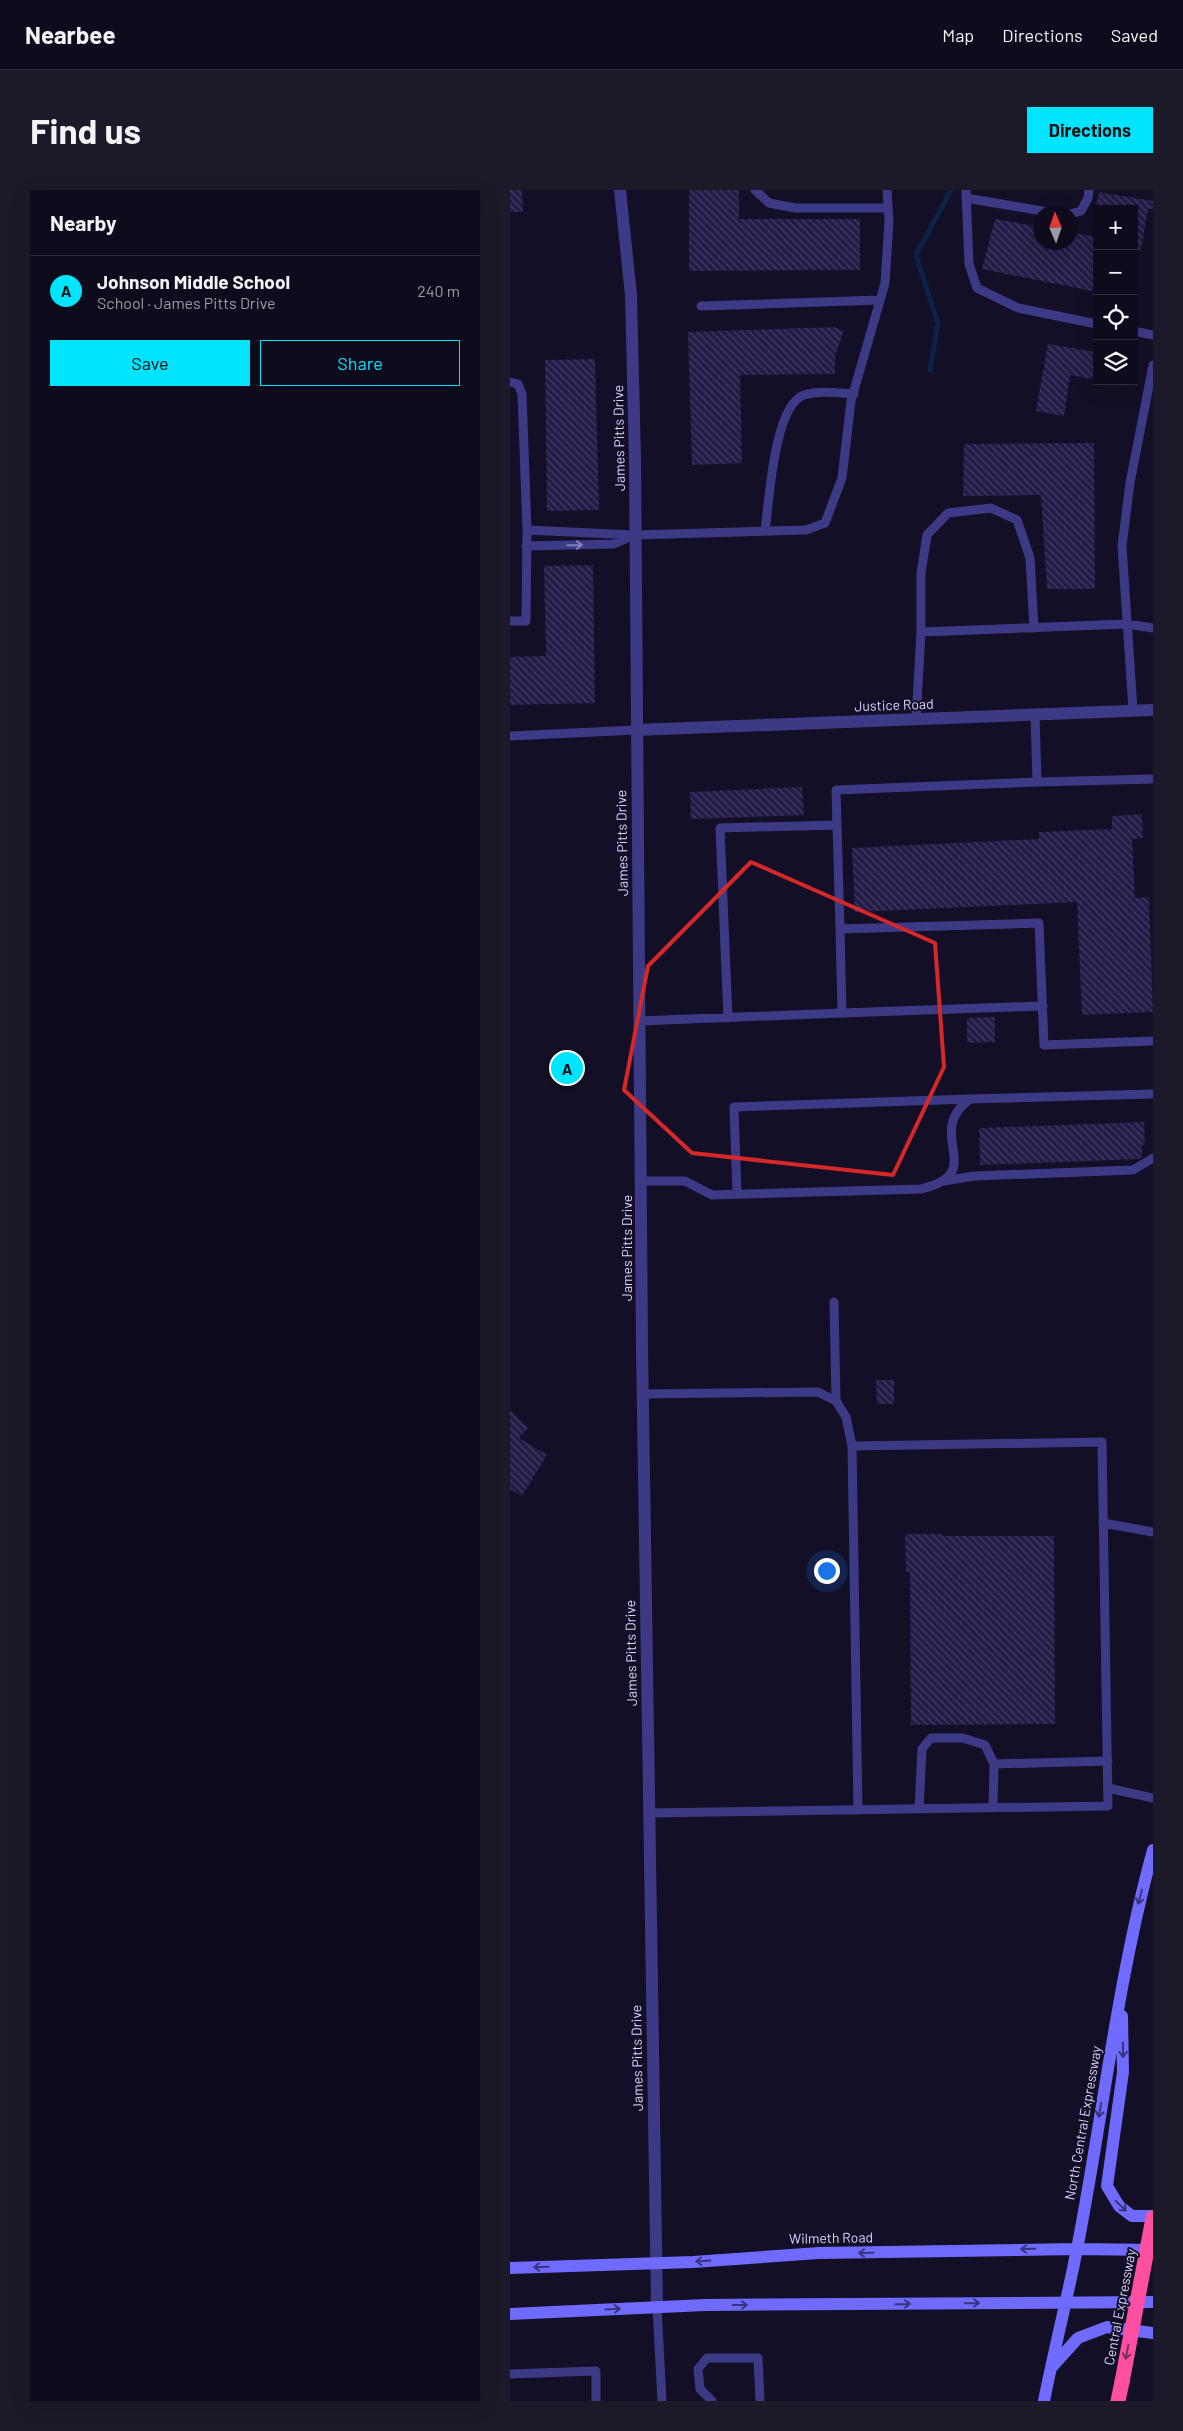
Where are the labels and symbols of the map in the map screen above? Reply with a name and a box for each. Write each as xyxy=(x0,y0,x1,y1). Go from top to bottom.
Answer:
north arrow xyxy=(1033,205,1078,250)
street label: James Pitts Drive xyxy=(609,385,628,491)
one-way arrow xyxy=(566,540,583,550)
street label: Justice Road xyxy=(854,695,934,714)
street label: James Pitts Drive xyxy=(612,790,631,896)
pin: A xyxy=(551,1049,583,1087)
street label: James Pitts Drive xyxy=(618,1195,635,1301)
your location xyxy=(814,1558,840,1584)
street label: James Pitts Drive xyxy=(621,1600,640,1706)
one-way arrow xyxy=(1135,1888,1144,1904)
street label: James Pitts Drive xyxy=(627,2005,646,2111)
one-way arrow xyxy=(1118,2042,1128,2058)
street label: North Central Expressway xyxy=(1061,2044,1105,2201)
one-way arrow xyxy=(1095,2101,1105,2117)
one-way arrow xyxy=(1115,2200,1127,2212)
street label: Wilmeth Road xyxy=(789,2228,873,2247)
one-way arrow xyxy=(1020,2245,1036,2254)
street label: Central Expressway xyxy=(1100,2247,1139,2367)
one-way arrow xyxy=(858,2248,874,2257)
one-way arrow xyxy=(696,2257,712,2266)
one-way arrow xyxy=(533,2262,550,2272)
one-way arrow xyxy=(964,2298,980,2308)
one-way arrow xyxy=(894,2299,911,2309)
one-way arrow xyxy=(732,2300,748,2310)
one-way arrow xyxy=(605,2304,621,2314)
one-way arrow xyxy=(1122,2343,1132,2359)

